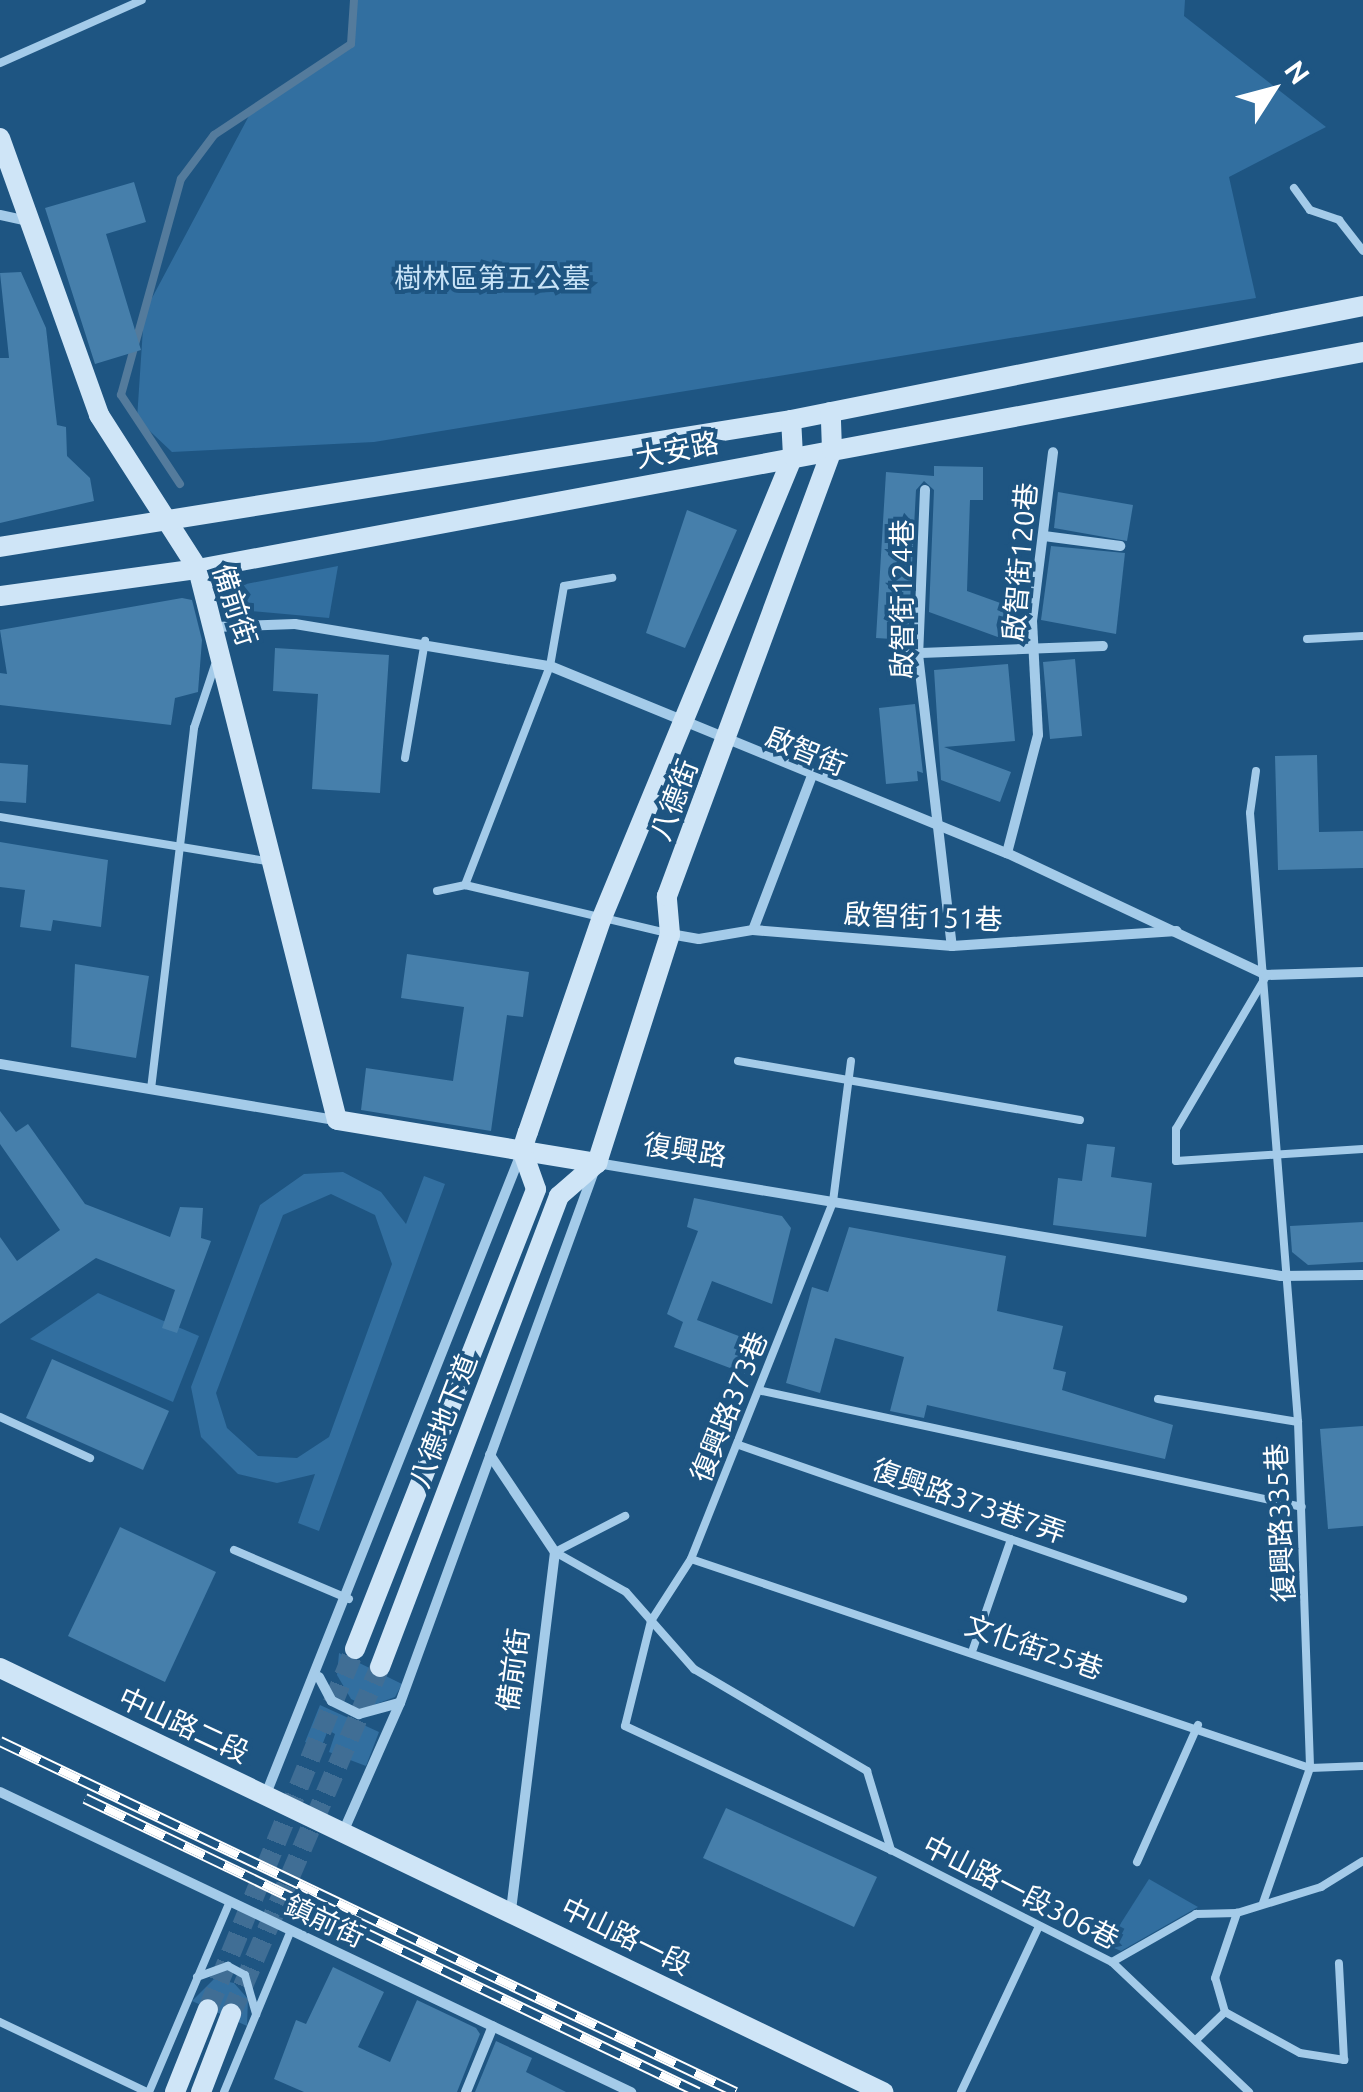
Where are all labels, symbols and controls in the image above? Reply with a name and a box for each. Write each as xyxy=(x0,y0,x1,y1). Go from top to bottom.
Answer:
north arrow xyxy=(1223,40,1323,140)
text: N xyxy=(1279,55,1316,90)
park label: 樹林區第五公墓 xyxy=(394,261,590,295)
street label: 大安路 xyxy=(633,425,721,475)
street label: 啟智街120巷 xyxy=(996,481,1044,643)
street label: 啟智街124巷 xyxy=(885,519,919,679)
street label: 備前街 xyxy=(206,560,264,650)
street label: 啟智街 xyxy=(761,720,851,782)
street label: 八德街 xyxy=(643,755,705,845)
street label: 啟智街151巷 xyxy=(843,897,1003,937)
street label: 復興路 xyxy=(641,1127,729,1173)
street label: 復興路373巷 xyxy=(684,1327,774,1487)
street label: 八德地下道 xyxy=(402,1350,484,1492)
street label: 復興路335巷 xyxy=(1259,1443,1301,1603)
street label: 復興路373巷7弄 xyxy=(867,1452,1071,1550)
street label: 文化街25巷 xyxy=(961,1608,1107,1686)
street label: 備前街 xyxy=(491,1626,535,1714)
street label: 中山路二段 xyxy=(113,1680,255,1770)
street label: 中山路一段306巷 xyxy=(917,1828,1125,1956)
street label: 鎮前街 xyxy=(280,1888,370,1954)
street label: 中山路一段 xyxy=(556,1890,696,1982)

